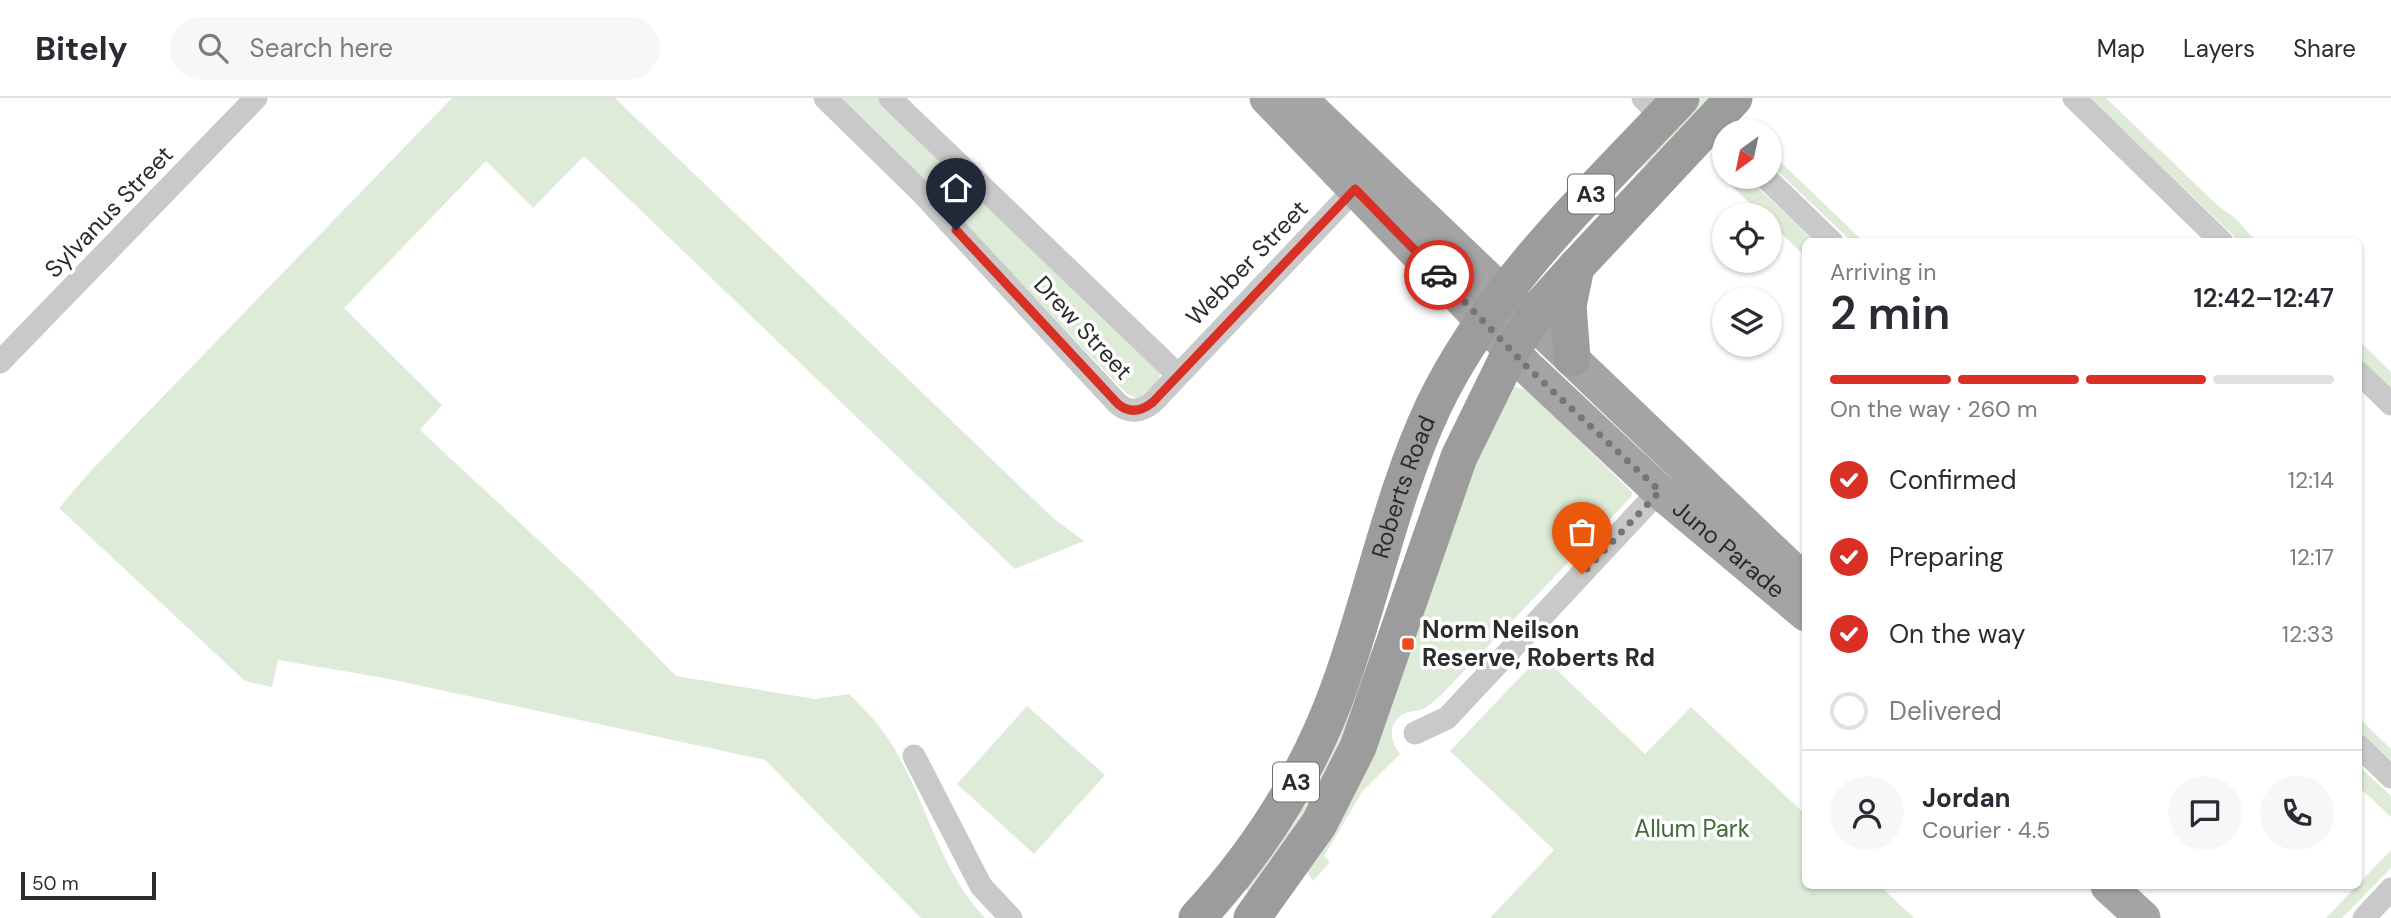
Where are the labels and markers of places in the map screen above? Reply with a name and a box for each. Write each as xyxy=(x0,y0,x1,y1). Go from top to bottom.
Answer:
pin xyxy=(926,158,986,230)
pin xyxy=(1552,502,1612,574)
place label: Norm Neilson Reserve, Roberts Rd xyxy=(1422,614,1655,673)
marker: Norm Neilson Reserve, Roberts Rd xyxy=(1400,636,1416,652)

